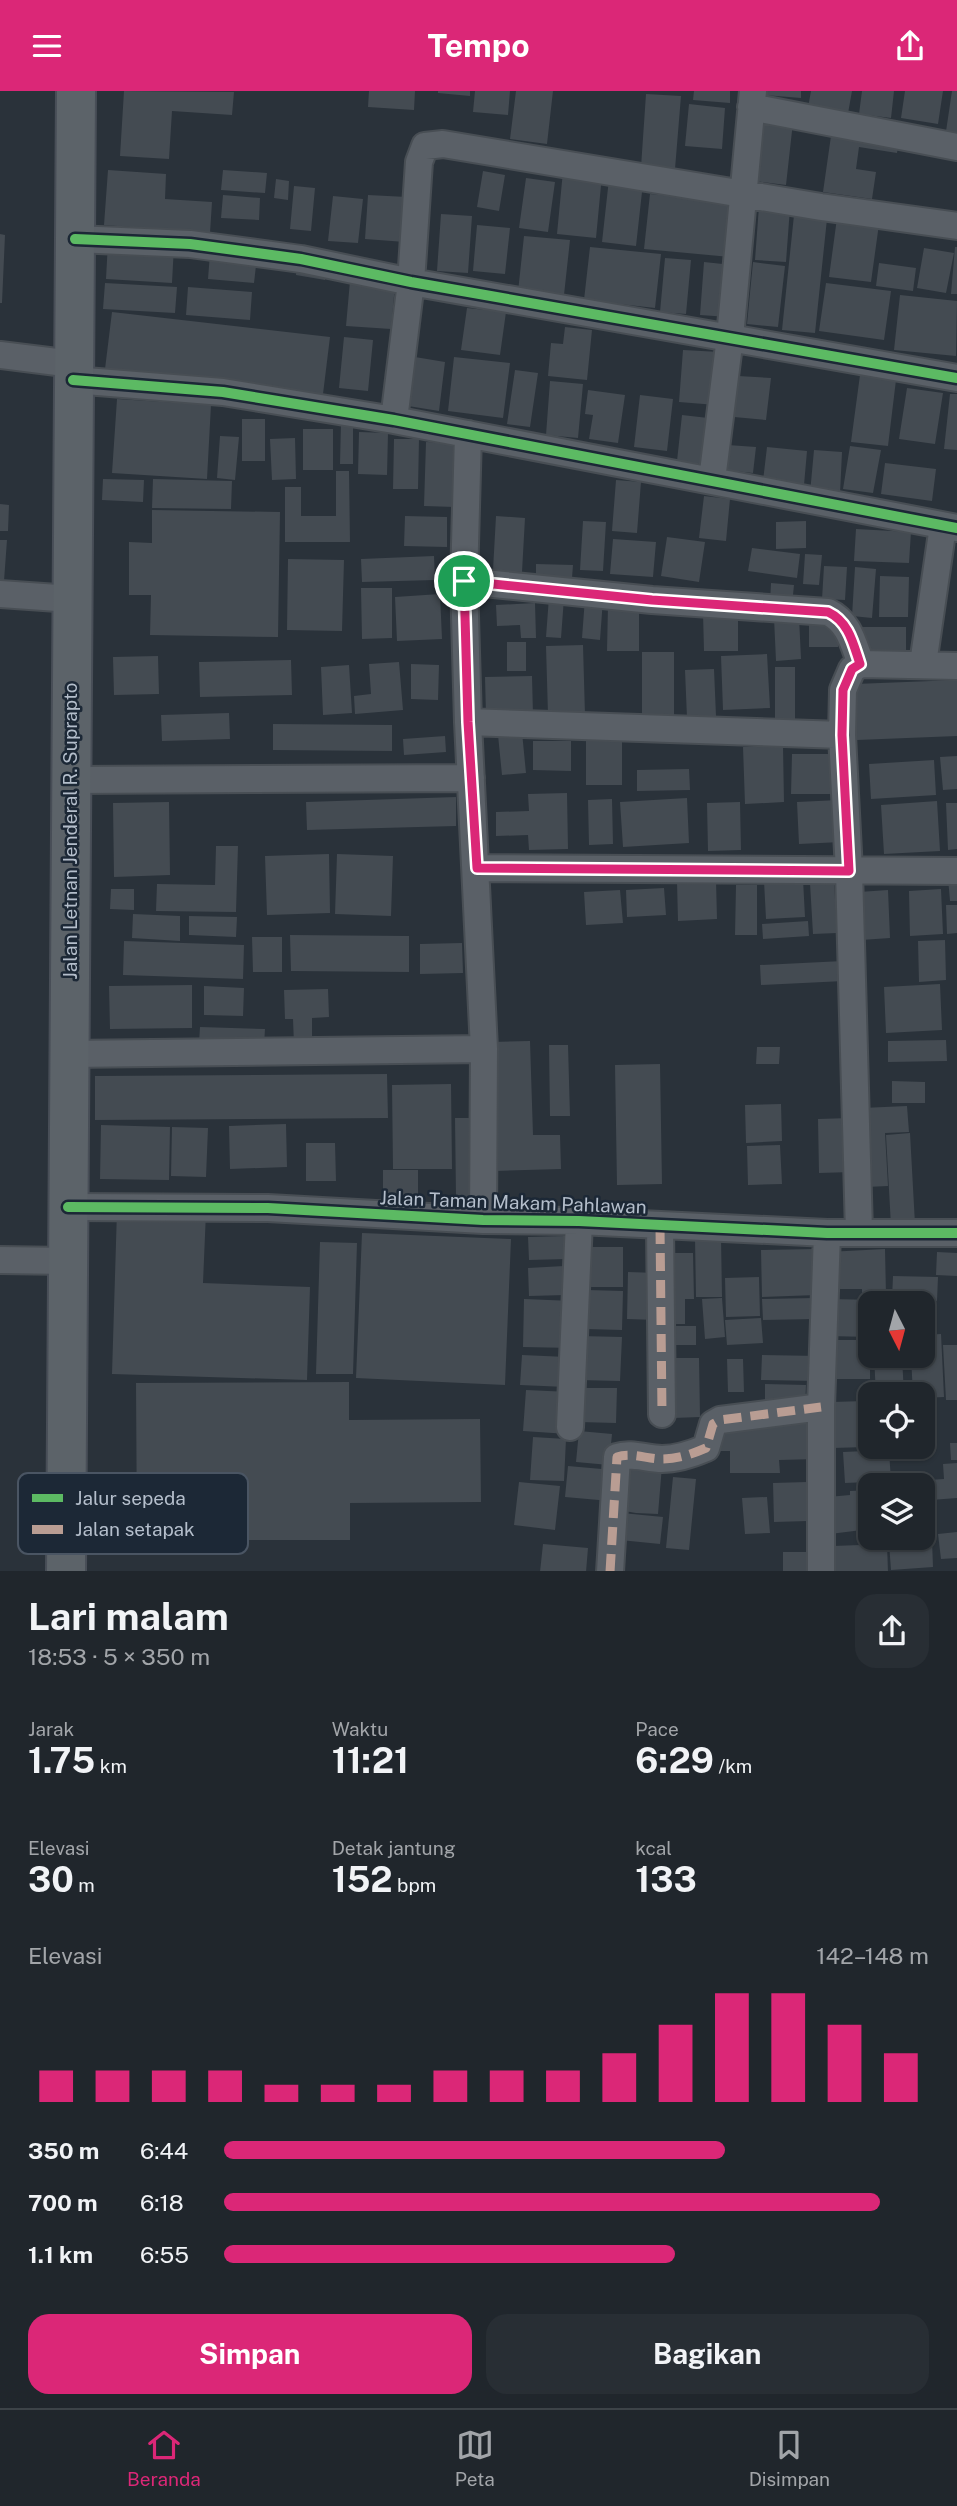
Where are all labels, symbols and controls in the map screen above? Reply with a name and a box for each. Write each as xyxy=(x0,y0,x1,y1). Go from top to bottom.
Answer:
icon: menu xyxy=(28,27,66,65)
text: Tempo xyxy=(427,27,530,64)
icon: share xyxy=(891,27,929,65)
pin xyxy=(434,551,494,611)
icon: arrive xyxy=(445,562,483,600)
street label: Jalan Letnan Jenderal R. Suprapto xyxy=(59,682,81,980)
street label: Jalan Taman Makam Pahlawan xyxy=(379,1186,647,1218)
north arrow xyxy=(858,1291,934,1369)
map controls xyxy=(858,1291,935,1550)
button: locate xyxy=(858,1382,935,1459)
legend xyxy=(18,1473,248,1554)
button: layers xyxy=(858,1473,935,1550)
text: Jalur sepeda xyxy=(75,1487,186,1509)
text: Jalan setapak xyxy=(75,1518,195,1540)
text: Lari malam xyxy=(28,1594,229,1639)
button: share xyxy=(855,1594,929,1668)
text: 18:53 · 5 × 350 m xyxy=(28,1643,210,1670)
text: Jarak xyxy=(28,1718,74,1740)
text: Waktu xyxy=(332,1718,388,1740)
text: Pace xyxy=(635,1718,679,1740)
text: 1.75 xyxy=(28,1740,95,1781)
text: 11:21 xyxy=(332,1740,409,1781)
text: 6:29 xyxy=(635,1740,714,1781)
text: km xyxy=(95,1755,127,1777)
text: /km xyxy=(714,1755,752,1777)
text: Elevasi xyxy=(28,1837,89,1859)
text: Detak jantung xyxy=(332,1837,456,1859)
text: kcal xyxy=(635,1837,672,1859)
text: 30 xyxy=(28,1859,74,1900)
text: 152 xyxy=(332,1859,393,1900)
text: 133 xyxy=(635,1859,697,1900)
text: m xyxy=(74,1874,95,1896)
text: bpm xyxy=(393,1874,436,1896)
text: Elevasi xyxy=(28,1942,102,1969)
text: 142–148 m xyxy=(816,1942,929,1969)
text: 350 m xyxy=(28,2137,99,2164)
text: 6:44 xyxy=(140,2137,188,2164)
text: 700 m xyxy=(28,2189,98,2216)
text: 6:18 xyxy=(140,2189,184,2216)
text: 1.1 km xyxy=(28,2241,93,2268)
text: 6:55 xyxy=(140,2241,189,2268)
button: Simpan xyxy=(28,2314,472,2394)
button: Bagikan xyxy=(486,2314,929,2394)
tab: Beranda xyxy=(127,2426,201,2490)
tab: Peta xyxy=(455,2426,495,2490)
tab: Disimpan xyxy=(749,2426,830,2490)

